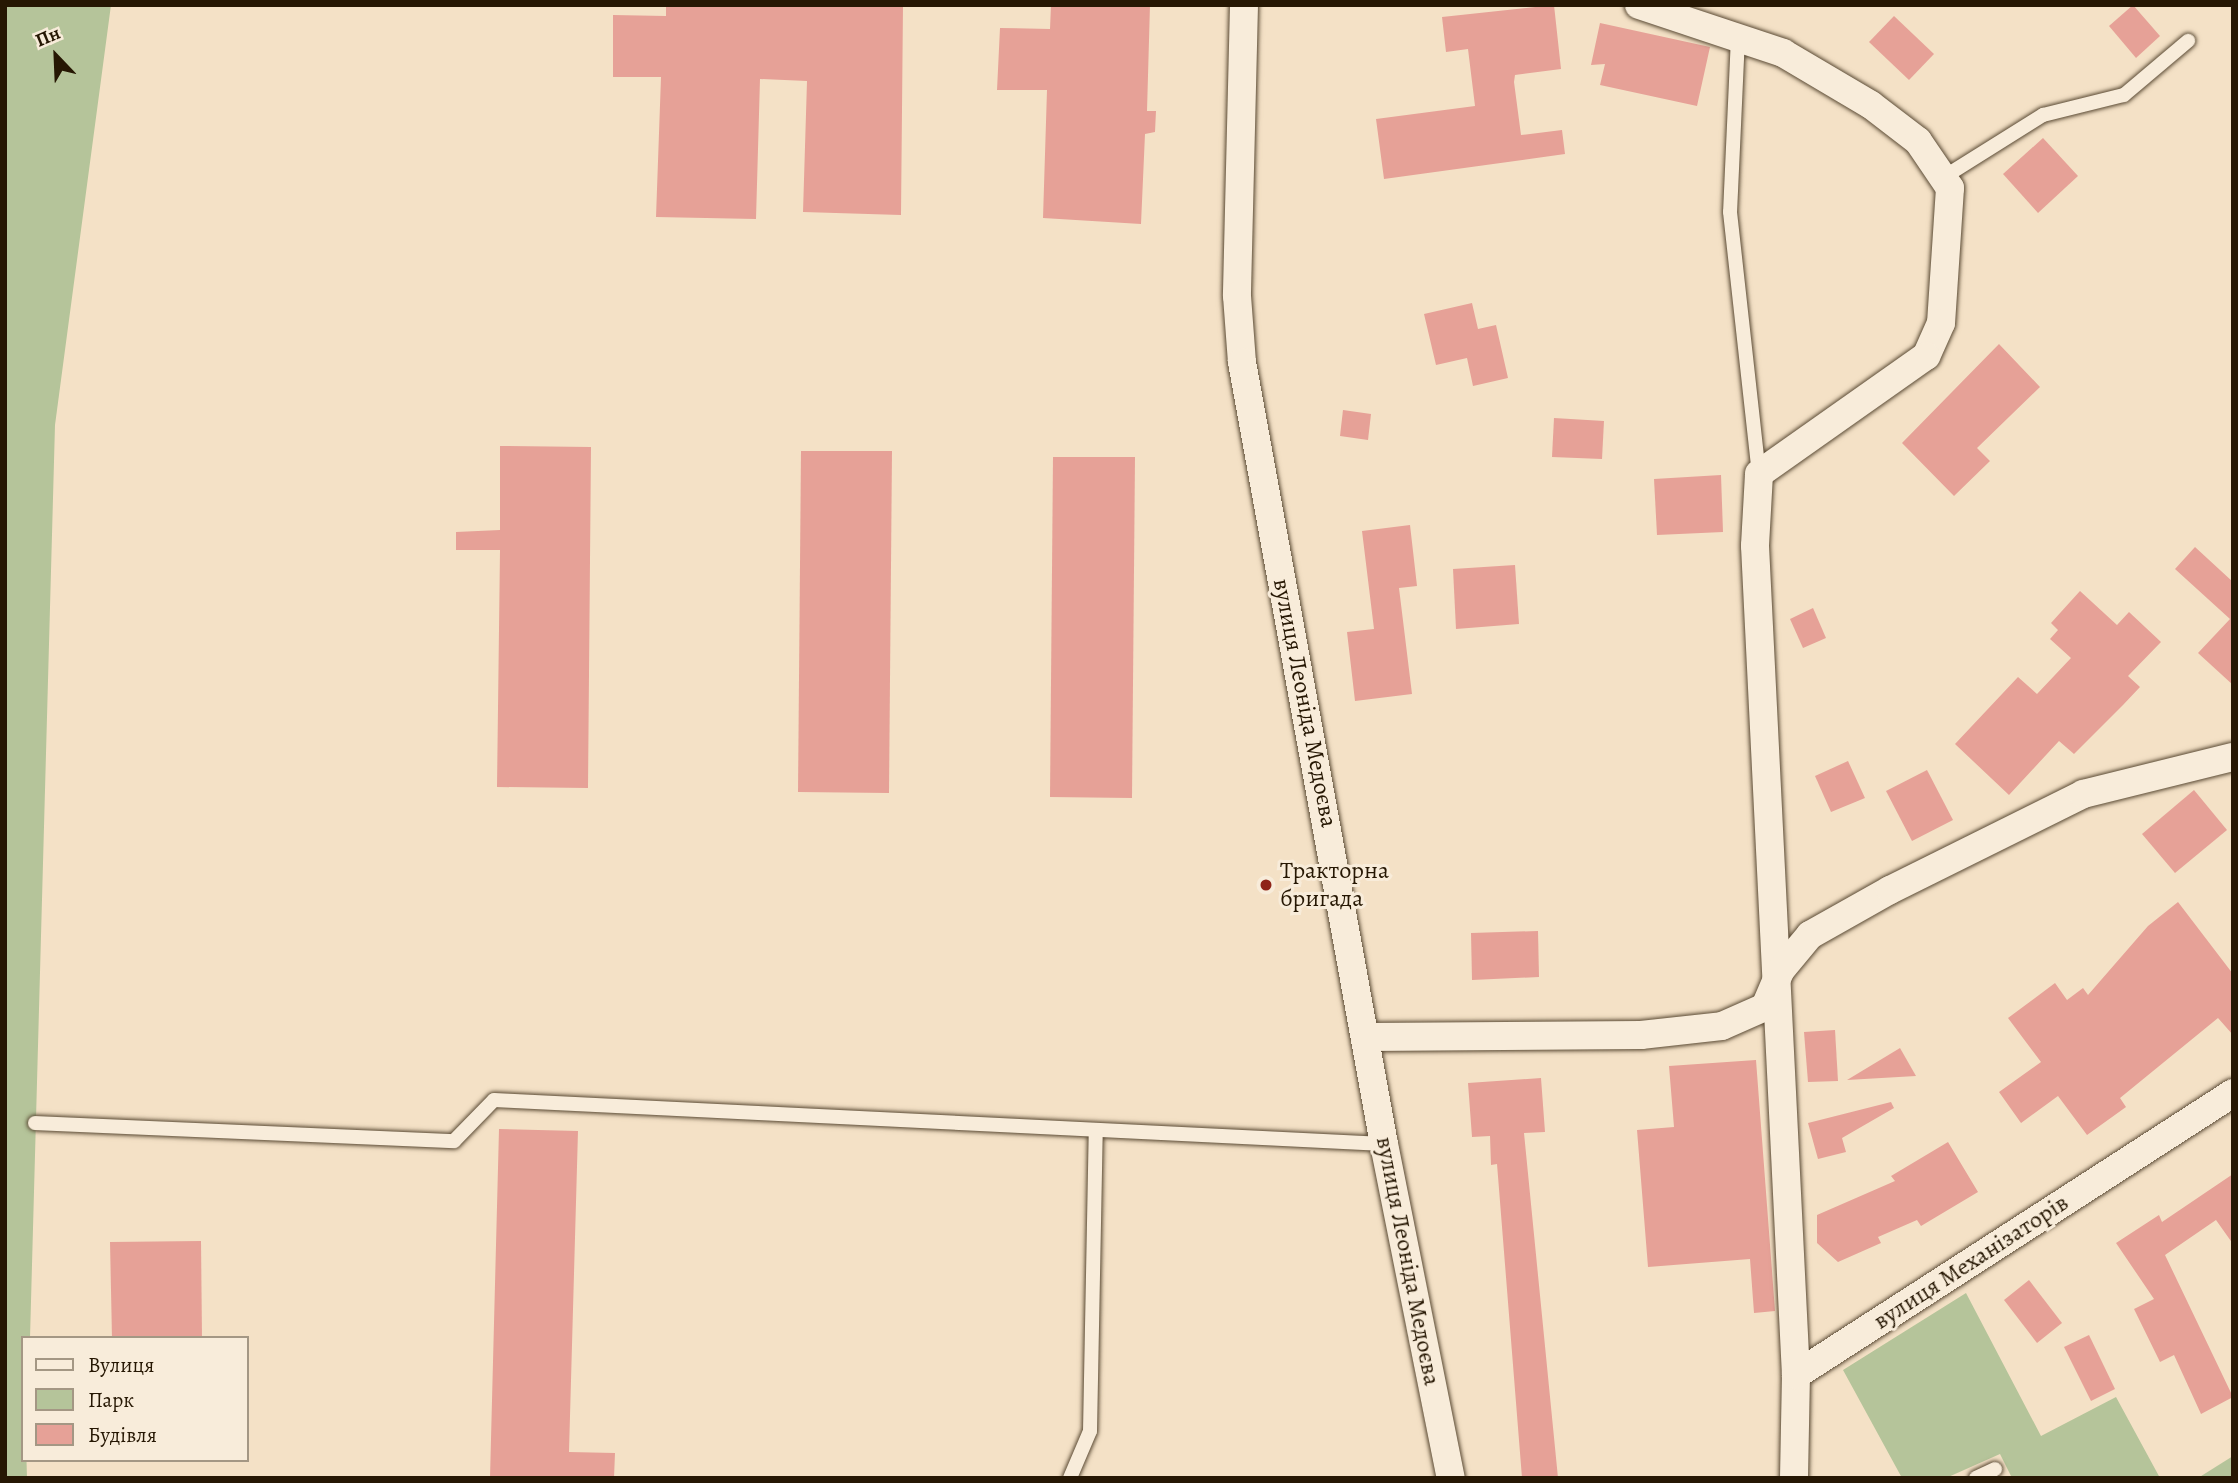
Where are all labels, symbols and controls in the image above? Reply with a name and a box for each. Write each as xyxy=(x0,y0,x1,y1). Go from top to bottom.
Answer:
text: Пн xyxy=(31,20,64,53)
north arrow xyxy=(21,21,91,91)
street label: вулиця Леоніда Медоєва xyxy=(1267,576,1343,830)
place label: Тракторна бригада xyxy=(1280,857,1389,913)
marker: Тракторна бригада xyxy=(1258,877,1274,893)
street label: вулиця Леоніда Медоєва xyxy=(1370,1134,1446,1388)
street label: вулиця Механізаторів xyxy=(1868,1188,2074,1336)
legend xyxy=(21,1336,248,1462)
text: Вулиця xyxy=(88,1351,154,1379)
text: Парк xyxy=(88,1386,134,1414)
text: Будівля xyxy=(88,1421,157,1449)

